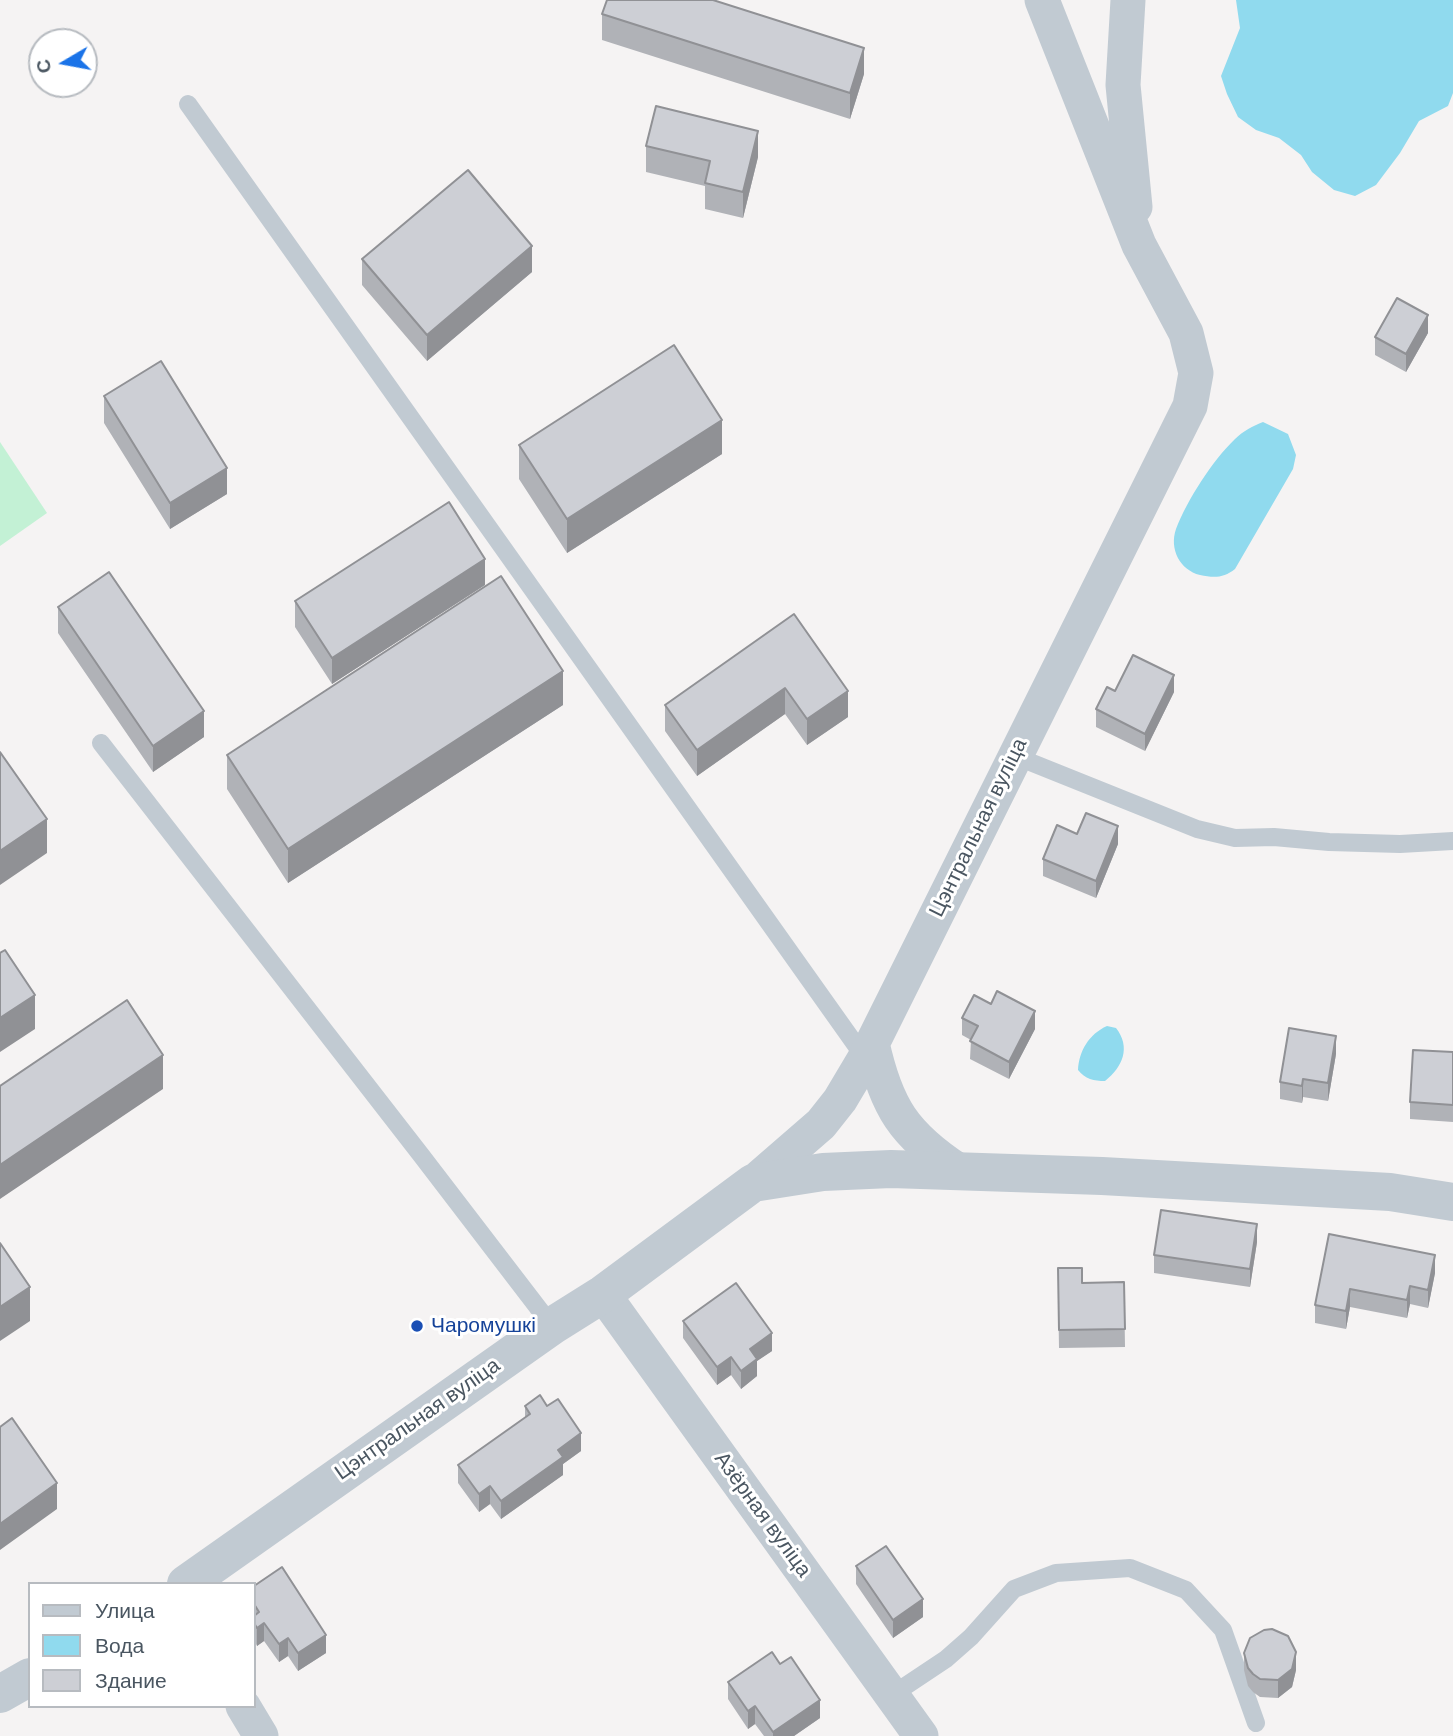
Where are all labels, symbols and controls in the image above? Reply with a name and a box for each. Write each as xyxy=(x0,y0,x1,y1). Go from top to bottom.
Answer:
north arrow xyxy=(28,28,98,98)
text: С xyxy=(30,57,57,75)
street label: Цэнтральная вуліца xyxy=(925,735,1033,921)
place label: Чаромушкі xyxy=(431,1313,536,1339)
marker: Чаромушкі xyxy=(409,1318,425,1334)
street label: Цэнтральная вуліца xyxy=(331,1354,505,1486)
street label: Азёрная вуліца xyxy=(708,1447,816,1583)
legend xyxy=(28,1582,256,1708)
text: Улица xyxy=(95,1597,155,1625)
text: Вода xyxy=(95,1632,144,1660)
text: Здание xyxy=(95,1667,167,1695)

